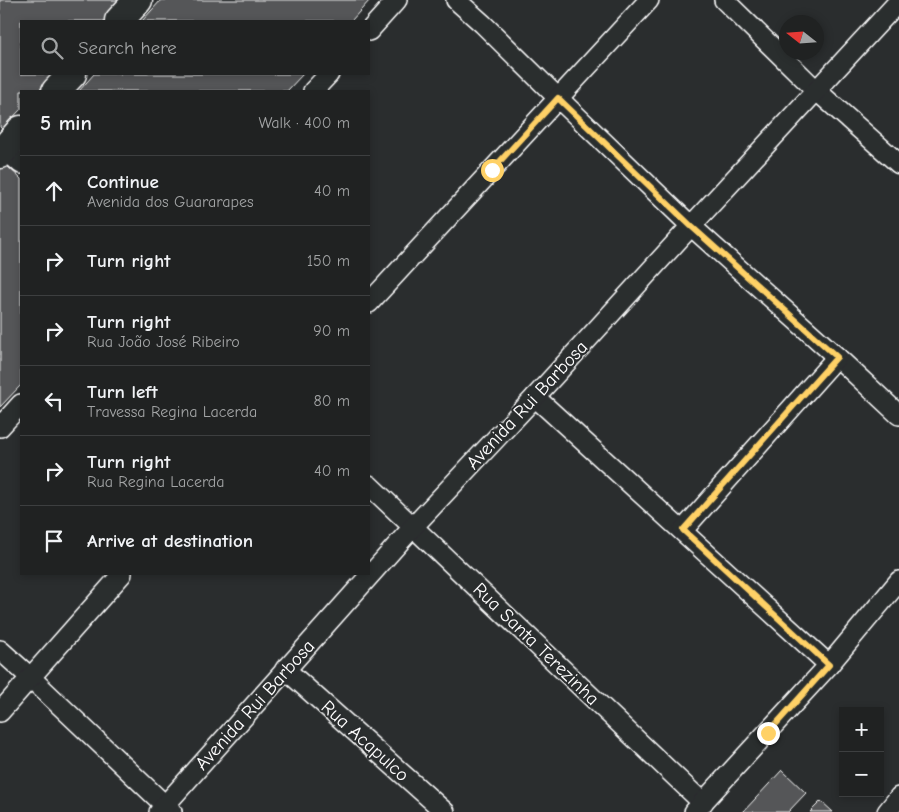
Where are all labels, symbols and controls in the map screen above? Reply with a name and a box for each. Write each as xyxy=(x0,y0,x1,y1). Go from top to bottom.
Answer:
north arrow xyxy=(779,15,824,60)
search box xyxy=(20,20,370,75)
icon: search xyxy=(38,34,66,62)
text: Search here xyxy=(78,37,177,59)
text: 5 min xyxy=(40,111,92,135)
text: Walk · 400 m xyxy=(258,114,350,132)
route start xyxy=(481,159,504,182)
text: Continue xyxy=(87,171,159,193)
icon: ahead xyxy=(40,177,68,205)
text: 40 m xyxy=(314,182,350,200)
text: Avenida dos Guararapes xyxy=(87,193,254,211)
icon: right xyxy=(40,247,68,275)
text: Turn right xyxy=(87,250,171,272)
text: 150 m xyxy=(307,252,350,270)
text: Turn right xyxy=(87,311,171,333)
icon: right xyxy=(40,317,68,345)
text: 90 m xyxy=(313,322,350,340)
text: Rua João José Ribeiro xyxy=(87,333,240,351)
street label: Avenida Rui Barbosa xyxy=(462,336,592,474)
text: Turn left xyxy=(87,381,158,403)
icon: left xyxy=(40,387,68,415)
text: 80 m xyxy=(313,392,350,410)
text: Travessa Regina Lacerda xyxy=(87,403,257,421)
text: Turn right xyxy=(87,451,171,473)
icon: right xyxy=(40,457,68,485)
text: 40 m xyxy=(314,462,350,480)
text: Rua Regina Lacerda xyxy=(87,473,225,491)
icon: arrive xyxy=(40,527,68,555)
text: Arrive at destination xyxy=(87,530,253,552)
street label: Rua Santa Terezinha xyxy=(468,578,604,710)
street label: Avenida Rui Barbosa xyxy=(191,635,319,775)
street label: Rua Acapulco xyxy=(317,696,413,786)
map controls xyxy=(839,707,884,797)
button: + xyxy=(839,707,884,752)
route end xyxy=(757,722,780,745)
button: − xyxy=(839,752,884,797)

